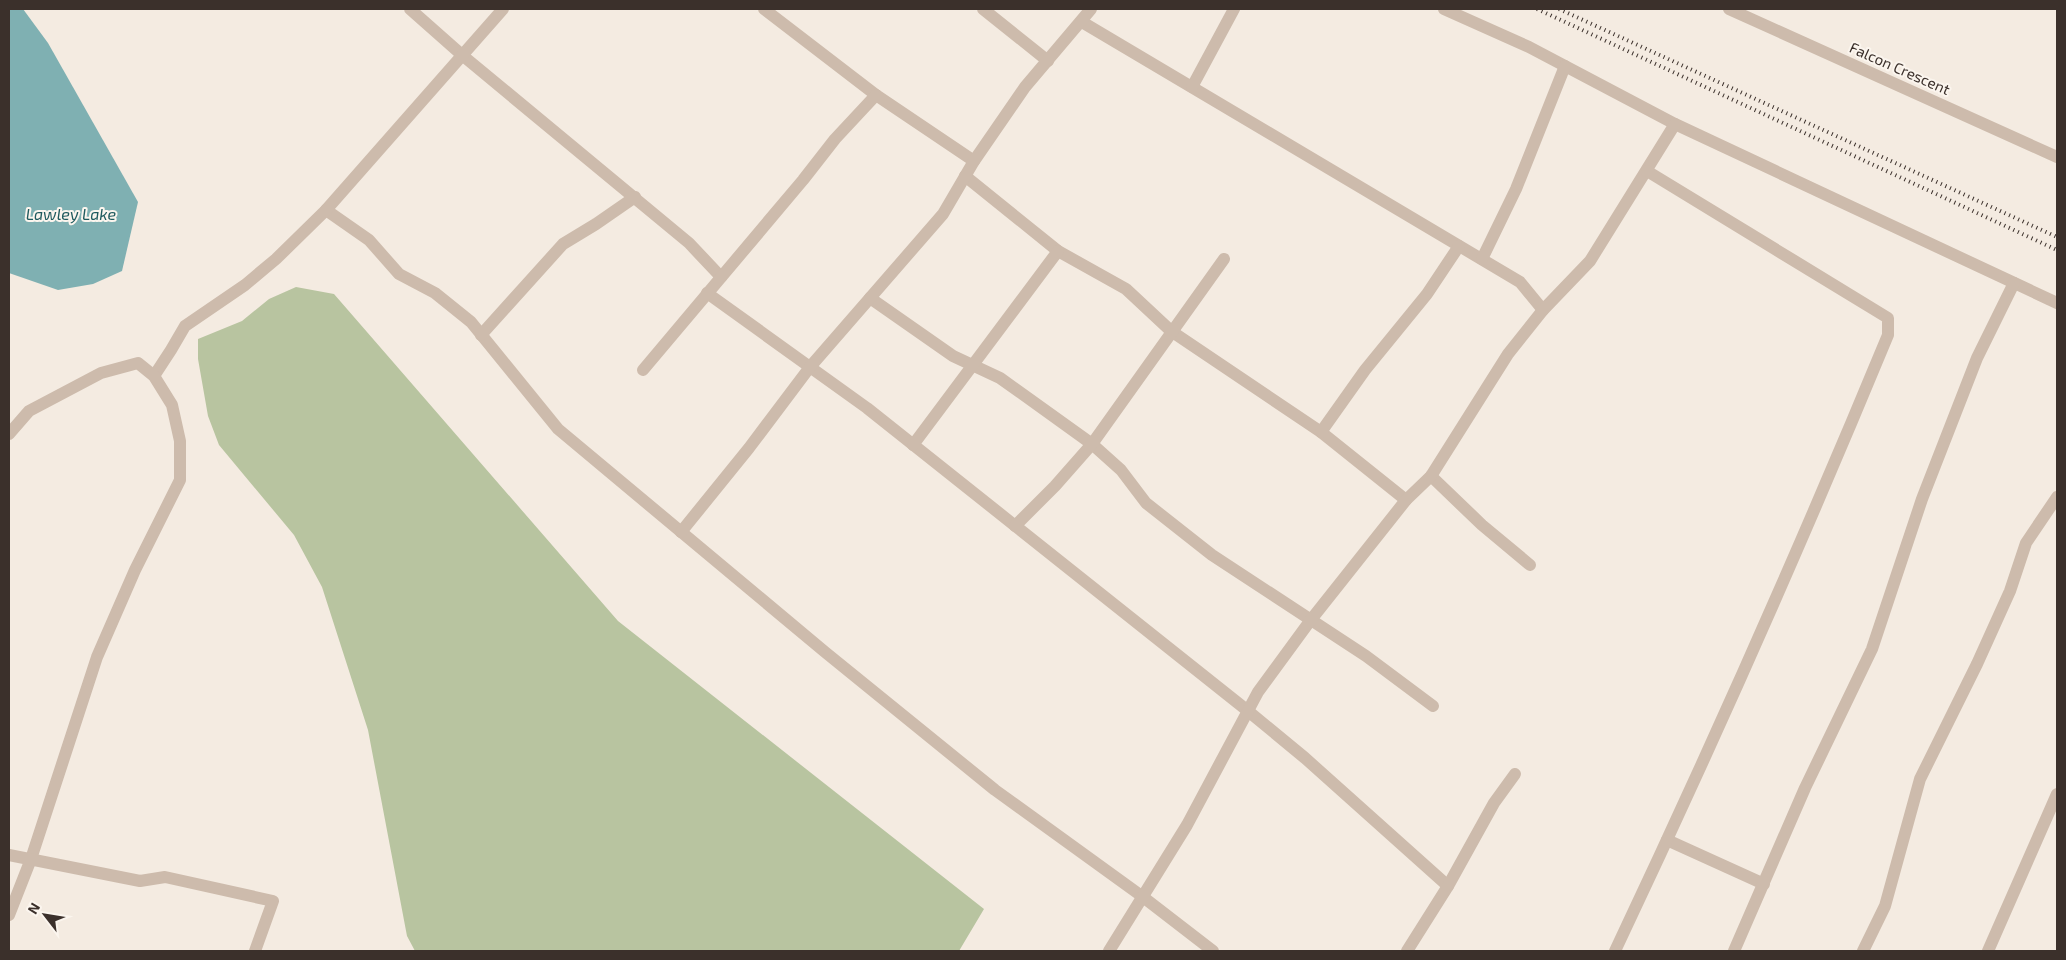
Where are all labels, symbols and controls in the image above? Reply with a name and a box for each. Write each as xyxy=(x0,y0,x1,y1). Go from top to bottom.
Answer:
street label: Falcon Crescent xyxy=(1847,38,1953,98)
water label: Lawley Lake xyxy=(26,204,117,224)
north arrow xyxy=(20,890,70,940)
text: N xyxy=(24,899,43,917)

